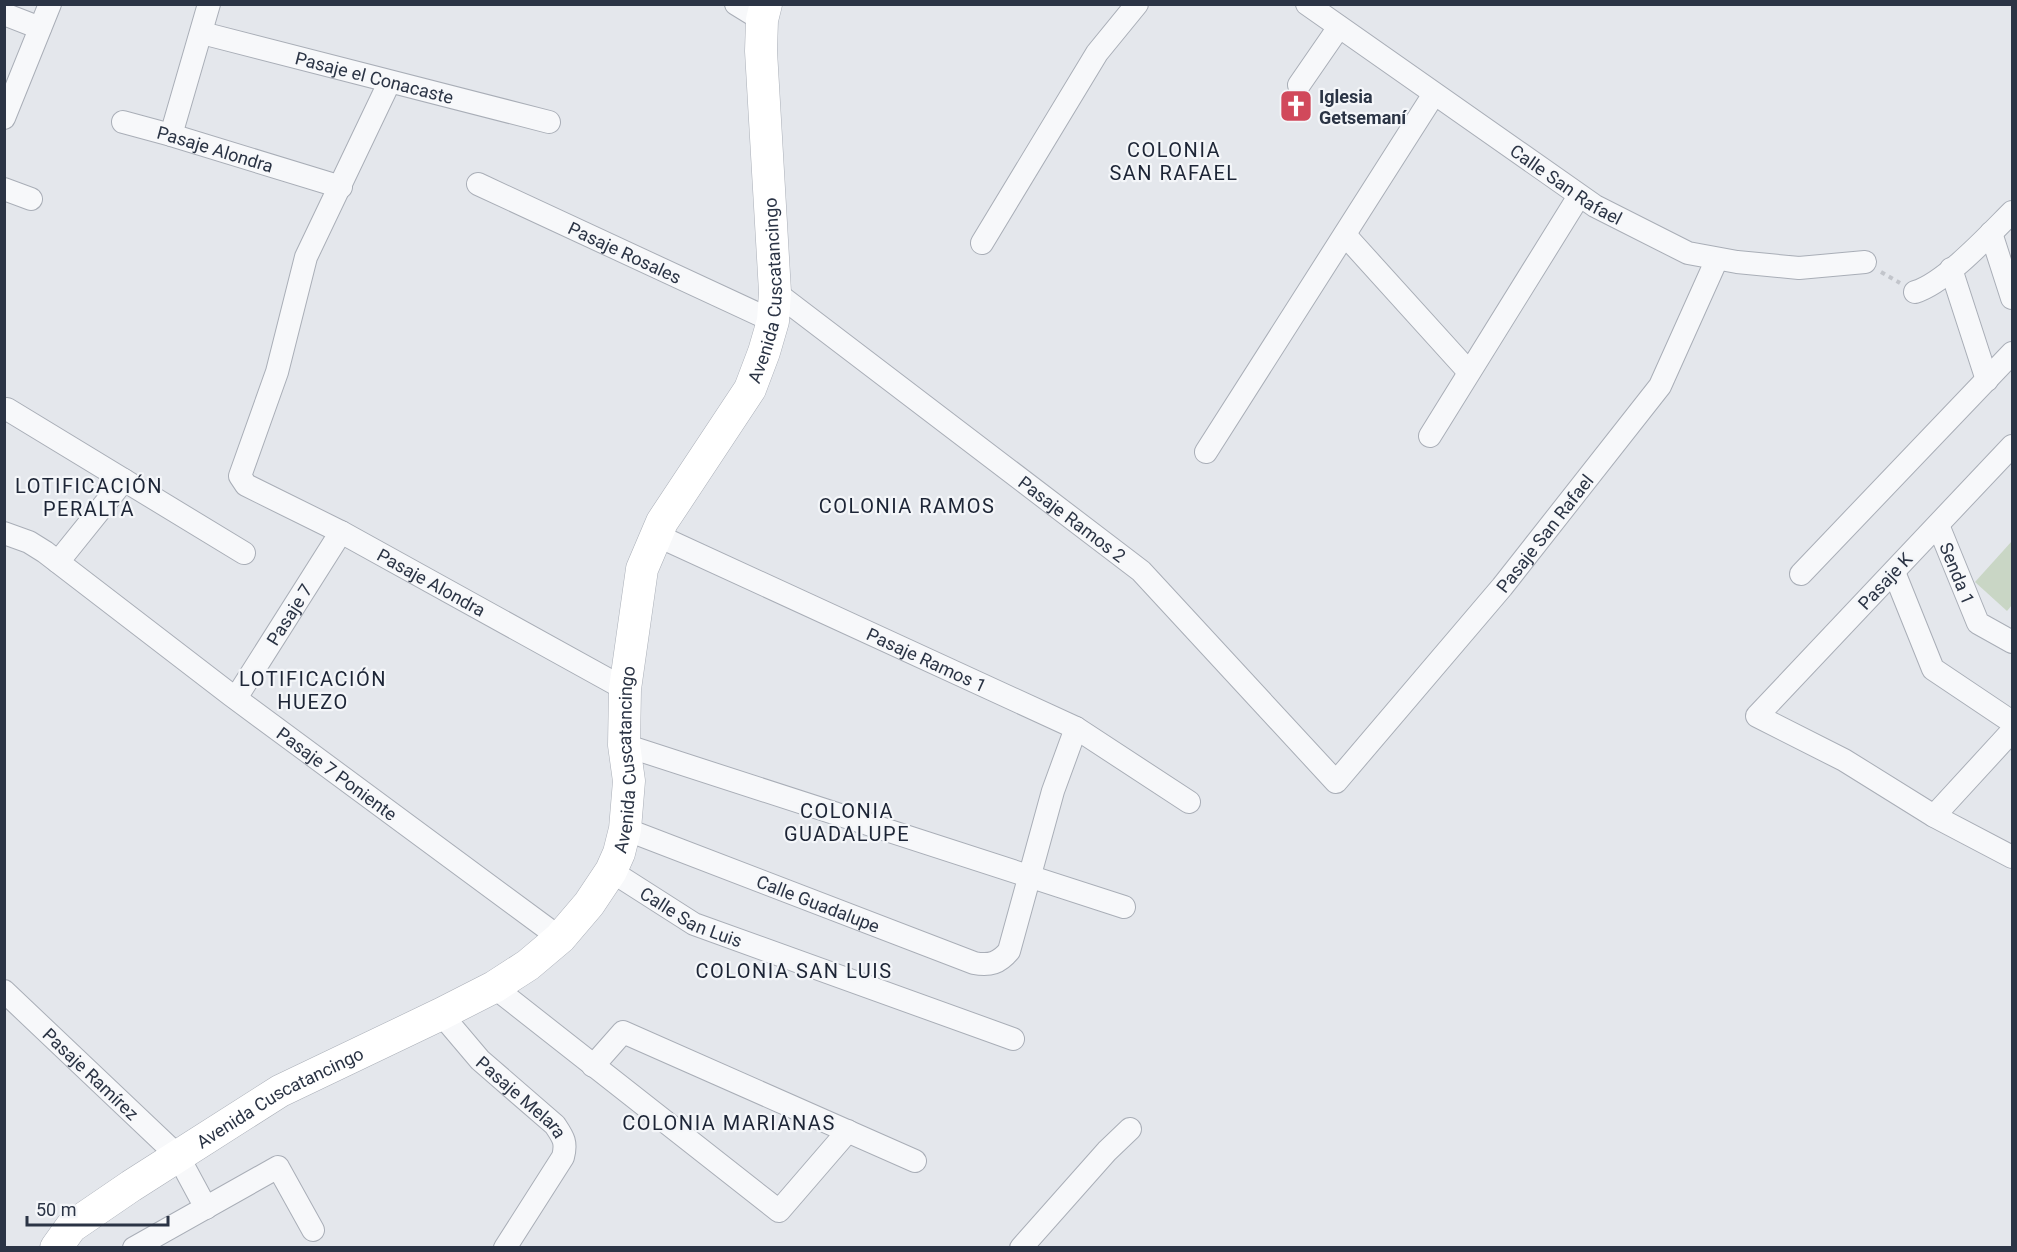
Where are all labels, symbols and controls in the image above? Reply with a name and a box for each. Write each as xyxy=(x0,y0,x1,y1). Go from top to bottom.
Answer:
street label: Pasaje el Conacaste xyxy=(293,47,456,108)
place label: Iglesia Getsemaní xyxy=(1319,86,1407,128)
church icon: Iglesia Getsemaní xyxy=(1278,88,1314,124)
street label: Pasaje Alondra xyxy=(155,121,276,176)
district label: COLONIA SAN RAFAEL xyxy=(1109,138,1239,185)
street label: Calle San Rafael xyxy=(1506,140,1626,229)
street label: Avenida Cuscatancingo xyxy=(743,197,786,386)
street label: Pasaje Rosales xyxy=(565,217,685,287)
street label: Pasaje San Rafael xyxy=(1491,470,1597,596)
street label: Pasaje Ramos 2 xyxy=(1015,471,1130,566)
district label: LOTIFICACIÓN PERALTA xyxy=(15,474,163,521)
district label: COLONIA RAMOS xyxy=(819,494,995,518)
street label: Senda 1 xyxy=(1936,539,1980,607)
street label: Pasaje Alondra xyxy=(374,544,489,620)
street label: Pasaje K xyxy=(1854,548,1917,614)
street label: Pasaje 7 xyxy=(262,580,316,649)
street label: Pasaje Ramos 1 xyxy=(864,623,990,696)
street label: Avenida Cuscatancingo xyxy=(609,664,640,855)
district label: LOTIFICACIÓN HUEZO xyxy=(239,667,387,714)
street label: Pasaje 7 Poniente xyxy=(273,722,401,825)
district label: COLONIA GUADALUPE xyxy=(784,799,910,846)
street label: Calle Guadalupe xyxy=(754,870,883,936)
street label: Calle San Luis xyxy=(636,882,745,951)
district label: COLONIA SAN LUIS xyxy=(695,959,893,983)
street label: Pasaje Ramírez xyxy=(39,1023,143,1124)
street label: Avenida Cuscatancingo xyxy=(192,1042,367,1152)
street label: Pasaje Melara xyxy=(472,1051,571,1142)
district label: COLONIA MARIANAS xyxy=(622,1111,836,1135)
scale bar xyxy=(27,1189,168,1227)
text: 50 m xyxy=(36,1199,76,1220)

